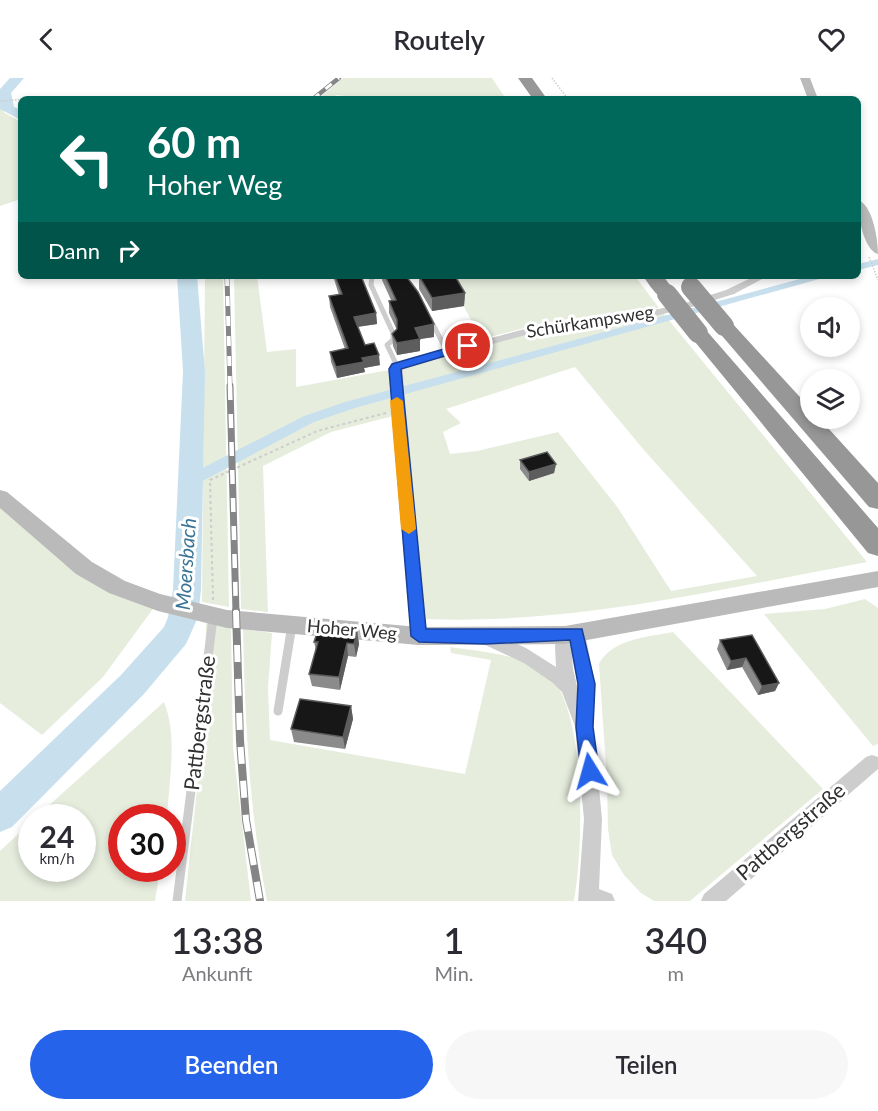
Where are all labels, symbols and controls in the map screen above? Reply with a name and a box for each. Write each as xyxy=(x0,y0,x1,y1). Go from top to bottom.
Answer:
icon: back xyxy=(30,23,63,56)
text: Routely xyxy=(393,23,485,56)
icon: heart xyxy=(815,23,848,56)
text: 60 m xyxy=(147,117,241,167)
icon: left xyxy=(48,120,126,198)
text: Hoher Weg xyxy=(147,168,282,201)
icon: right xyxy=(112,234,145,267)
text: Dann xyxy=(48,237,100,264)
map controls xyxy=(800,297,860,429)
button: sound xyxy=(800,297,860,357)
street label: Schürkampsweg xyxy=(525,300,655,342)
pin xyxy=(442,320,493,371)
icon: arrive xyxy=(451,329,484,362)
button: layers xyxy=(800,369,860,429)
water label: Moersbach xyxy=(170,517,200,611)
street label: Hoher Weg xyxy=(306,614,398,644)
street label: Pattbergstraße xyxy=(178,654,219,792)
position arrow xyxy=(558,739,622,803)
street label: Pattbergstraße xyxy=(731,777,849,885)
speed limit sign: 30 xyxy=(108,804,186,882)
text: 24 xyxy=(40,818,74,854)
text: km/h xyxy=(39,849,75,867)
text: 13:38 xyxy=(171,918,264,962)
text: 1 xyxy=(444,918,464,962)
text: 340 xyxy=(644,918,707,962)
text: Ankunft xyxy=(182,961,253,985)
text: Min. xyxy=(434,961,474,985)
text: m xyxy=(668,961,684,985)
button: Beenden xyxy=(30,1030,433,1099)
button: Teilen xyxy=(445,1030,848,1099)

